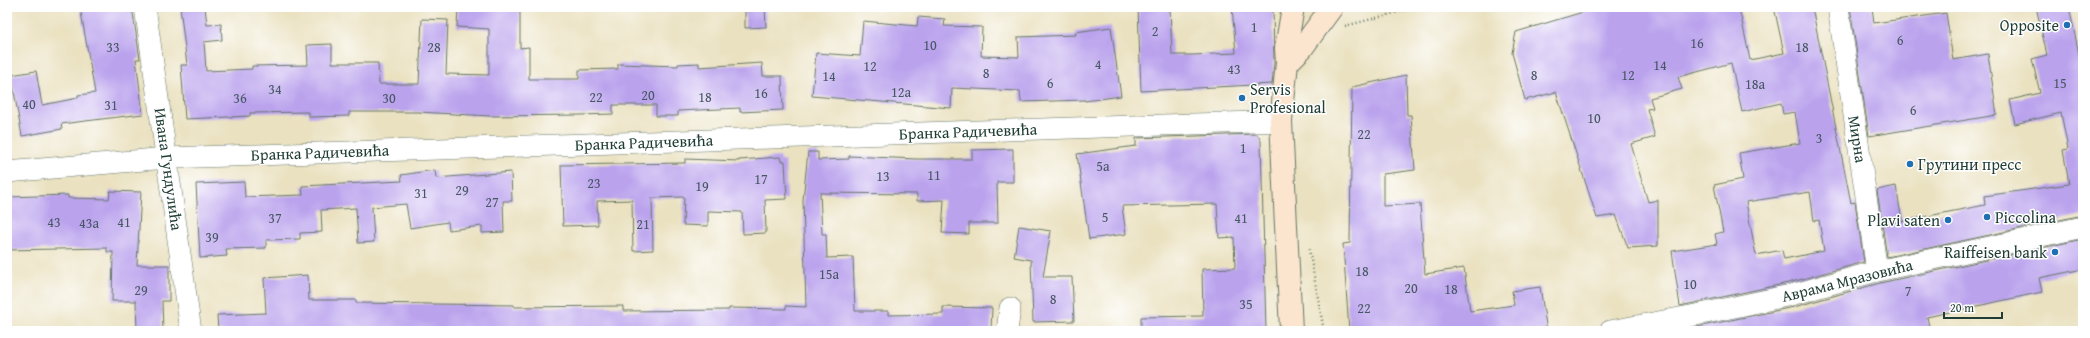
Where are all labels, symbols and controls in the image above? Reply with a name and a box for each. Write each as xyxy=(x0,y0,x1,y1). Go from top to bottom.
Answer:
place label: Opposite xyxy=(2000,13,2059,37)
house number: 1 xyxy=(1251,17,1257,37)
marker: Opposite xyxy=(2062,20,2072,30)
house number: 2 xyxy=(1152,21,1158,41)
house number: 6 xyxy=(1897,30,1904,50)
house number: 16 xyxy=(1690,33,1704,53)
house number: 10 xyxy=(923,35,937,55)
house number: 33 xyxy=(106,37,120,57)
house number: 28 xyxy=(427,37,441,57)
house number: 18 xyxy=(1795,37,1809,57)
house number: 4 xyxy=(1095,54,1102,74)
house number: 14 xyxy=(1653,55,1667,75)
house number: 12 xyxy=(863,56,877,76)
house number: 43 xyxy=(1227,59,1241,79)
house number: 8 xyxy=(983,63,990,83)
house number: 8 xyxy=(1531,65,1538,85)
house number: 12 xyxy=(1621,65,1635,85)
house number: 14 xyxy=(822,66,836,86)
house number: 6 xyxy=(1047,73,1054,93)
house number: 15 xyxy=(2053,73,2067,93)
house number: 18a xyxy=(1745,74,1765,94)
place label: Servis Profesional xyxy=(1250,77,1326,119)
house number: 34 xyxy=(268,79,282,99)
house number: 12a xyxy=(891,82,911,102)
house number: 16 xyxy=(754,83,768,103)
house number: 20 xyxy=(641,85,655,105)
house number: 22 xyxy=(589,87,603,107)
house number: 18 xyxy=(698,87,712,107)
house number: 36 xyxy=(233,88,247,108)
house number: 30 xyxy=(382,88,396,108)
marker: Servis Profesional xyxy=(1237,93,1247,103)
house number: 40 xyxy=(22,94,36,114)
house number: 31 xyxy=(104,95,118,115)
house number: 6 xyxy=(1910,100,1917,120)
street label: Ивана Гундулића xyxy=(149,106,190,232)
house number: 10 xyxy=(1587,108,1601,128)
street label: Мирна xyxy=(1842,114,1874,165)
street label: Бранка Радичевића xyxy=(898,117,1038,145)
house number: 22 xyxy=(1357,124,1371,144)
street label: Бранка Радичевића xyxy=(574,128,714,156)
house number: 3 xyxy=(1816,128,1822,148)
street label: Бранка Радичевића xyxy=(250,138,390,166)
house number: 1 xyxy=(1240,138,1246,158)
place label: Грутини пресс xyxy=(1918,152,2021,176)
house number: 5a xyxy=(1096,156,1110,176)
marker: Грутини пресс xyxy=(1905,159,1915,169)
house number: 11 xyxy=(927,165,941,185)
house number: 13 xyxy=(876,166,890,186)
house number: 17 xyxy=(754,169,768,189)
house number: 23 xyxy=(587,173,601,193)
house number: 19 xyxy=(695,176,709,196)
house number: 29 xyxy=(455,180,469,200)
house number: 31 xyxy=(414,183,428,203)
house number: 27 xyxy=(485,192,499,212)
place label: Piccolina xyxy=(1995,205,2056,229)
house number: 5 xyxy=(1102,207,1108,227)
house number: 37 xyxy=(268,208,282,228)
house number: 41 xyxy=(1234,208,1248,228)
place label: Plavi saten xyxy=(1868,208,1940,232)
house number: 43 xyxy=(47,212,61,232)
house number: 41 xyxy=(117,212,131,232)
marker: Piccolina xyxy=(1982,212,1992,222)
house number: 43a xyxy=(79,213,99,233)
house number: 21 xyxy=(636,214,650,234)
marker: Plavi saten xyxy=(1943,215,1953,225)
house number: 39 xyxy=(205,227,219,247)
place label: Raiffeisen bank xyxy=(1944,240,2048,264)
marker: Raiffeisen bank xyxy=(2050,247,2060,257)
street label: Аврама Мразовића xyxy=(1779,252,1915,308)
house number: 18 xyxy=(1355,261,1369,281)
house number: 15a xyxy=(819,264,839,284)
house number: 10 xyxy=(1683,274,1697,294)
house number: 20 xyxy=(1404,278,1418,298)
house number: 18 xyxy=(1444,279,1458,299)
house number: 29 xyxy=(134,280,148,300)
house number: 7 xyxy=(1905,281,1912,301)
house number: 8 xyxy=(1050,289,1057,309)
house number: 35 xyxy=(1239,294,1253,314)
scale bar xyxy=(1944,294,2002,320)
house number: 22 xyxy=(1357,298,1371,318)
text: 20 m xyxy=(1950,299,1974,316)

